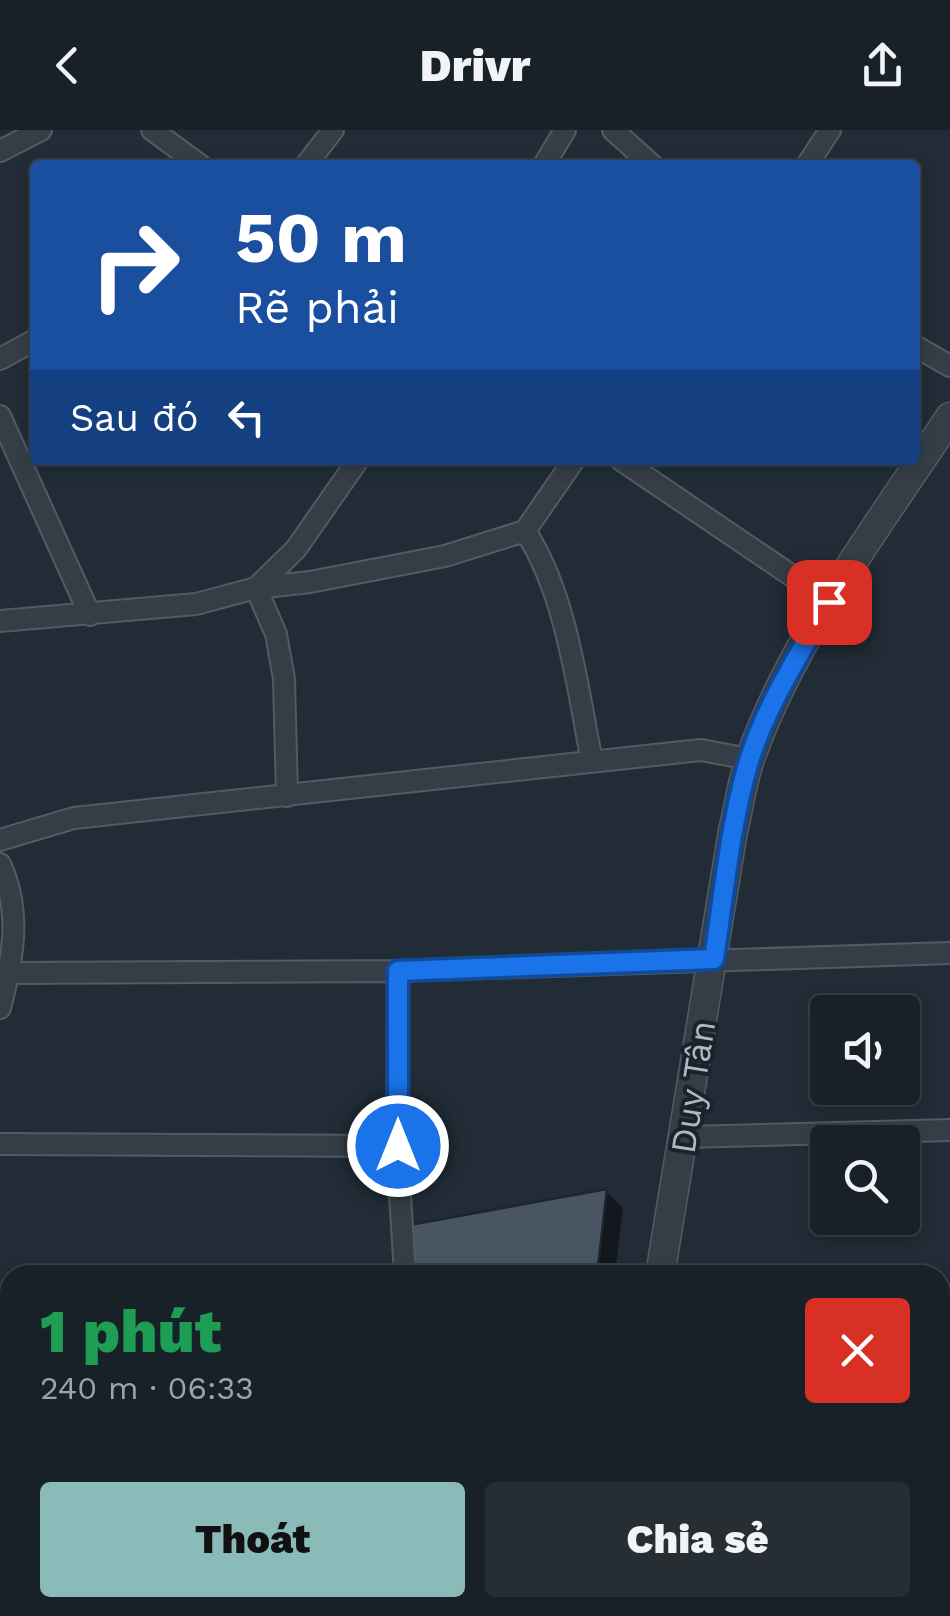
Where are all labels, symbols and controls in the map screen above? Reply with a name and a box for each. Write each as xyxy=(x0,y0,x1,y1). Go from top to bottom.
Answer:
icon: back xyxy=(40,38,95,93)
icon: share xyxy=(855,38,910,93)
text: Drivr xyxy=(420,39,530,92)
text: 50 m xyxy=(235,197,407,279)
icon: right xyxy=(70,200,200,330)
text: Rẽ phải xyxy=(235,281,399,334)
icon: left xyxy=(219,390,274,445)
text: Sau đó xyxy=(70,396,199,440)
pin xyxy=(787,560,872,645)
icon: arrive xyxy=(802,575,857,630)
map controls xyxy=(810,995,920,1235)
button: sound xyxy=(810,995,920,1105)
street label: Duy Tân xyxy=(662,1017,724,1157)
position arrow xyxy=(346,1094,450,1198)
button: search xyxy=(810,1125,920,1235)
text: 1 phút xyxy=(40,1296,221,1367)
button: close xyxy=(805,1298,910,1403)
text: 240 m · 06:33 xyxy=(40,1369,254,1407)
button: Thoát xyxy=(40,1482,465,1597)
button: Chia sẻ xyxy=(485,1482,910,1597)

